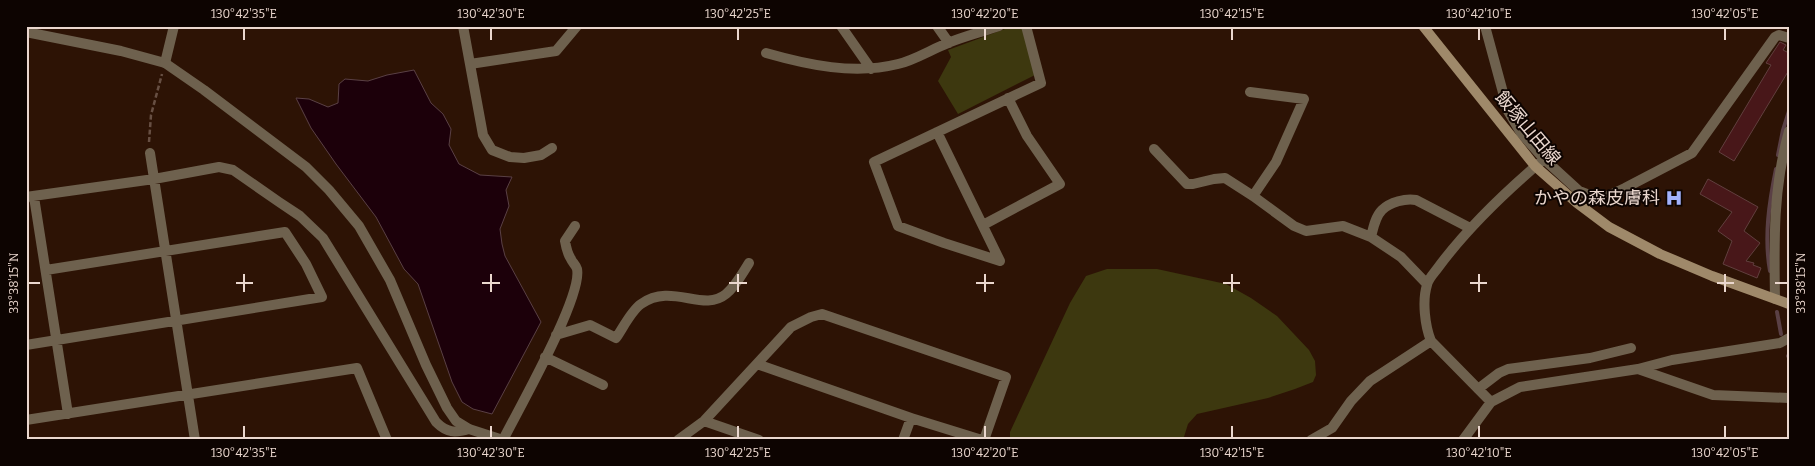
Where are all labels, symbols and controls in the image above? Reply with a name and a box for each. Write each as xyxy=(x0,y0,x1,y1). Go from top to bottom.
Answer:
text: 130°42'35"E xyxy=(211,7,277,21)
text: 130°42'30"E xyxy=(457,7,525,21)
text: 130°42'25"E xyxy=(705,7,771,21)
text: 130°42'20"E xyxy=(951,7,1019,21)
text: 130°42'15"E xyxy=(1200,7,1264,21)
text: 130°42'10"E xyxy=(1446,7,1512,21)
text: 130°42'05"E xyxy=(1691,7,1759,21)
street label: 飯塚山田線 xyxy=(1491,86,1565,170)
place label: かやの森皮膚科 xyxy=(1534,187,1660,209)
hospital icon: かやの森皮膚科 xyxy=(1664,188,1684,208)
text: 33°38'15"N xyxy=(7,252,21,313)
text: 33°38'15"N xyxy=(1794,252,1808,313)
text: 130°42'35"E xyxy=(211,446,277,460)
text: 130°42'30"E xyxy=(457,446,525,460)
text: 130°42'25"E xyxy=(705,446,771,460)
text: 130°42'20"E xyxy=(951,446,1019,460)
text: 130°42'15"E xyxy=(1200,446,1264,460)
text: 130°42'10"E xyxy=(1446,446,1512,460)
text: 130°42'05"E xyxy=(1691,446,1759,460)

